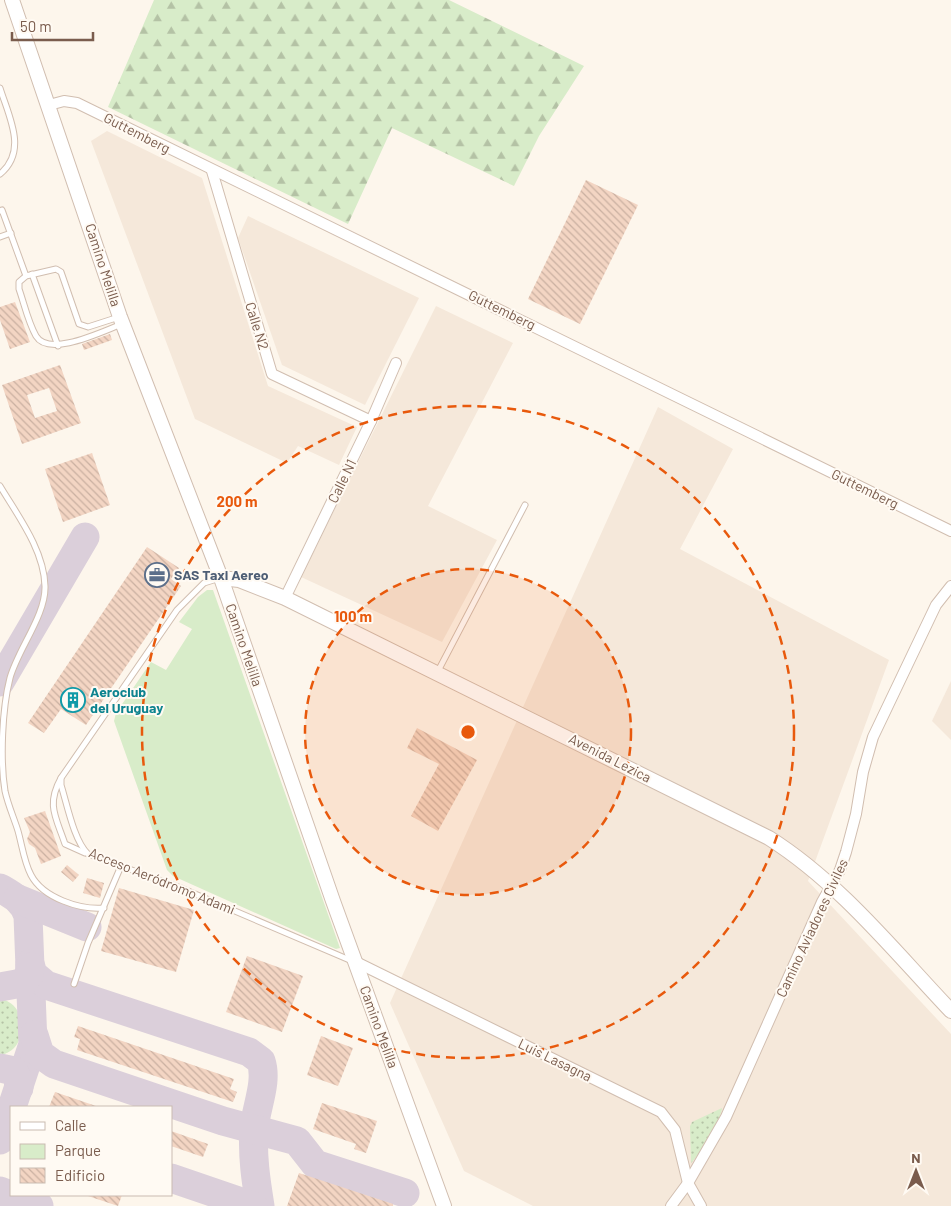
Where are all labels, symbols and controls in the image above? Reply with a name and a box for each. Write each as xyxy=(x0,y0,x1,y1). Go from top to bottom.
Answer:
scale bar xyxy=(12,10,94,42)
text: 50 m xyxy=(20,17,52,35)
street label: Guttemberg xyxy=(101,109,173,157)
street label: Camino Melilla xyxy=(82,221,125,309)
street label: Guttemberg xyxy=(466,286,539,333)
street label: Calle N2 xyxy=(242,300,273,352)
street label: Calle N1 xyxy=(324,456,359,505)
street label: Guttemberg xyxy=(829,465,902,512)
text: 200 m xyxy=(216,492,258,510)
office icon: SAS Taxi Aereo xyxy=(144,562,170,588)
place label: SAS Taxi Aereo xyxy=(174,566,269,583)
street label: Camino Melilla xyxy=(222,601,267,688)
text: 100 m xyxy=(334,607,372,625)
place label: Aeroclub del Uruguay xyxy=(90,683,163,716)
building icon: Aeroclub del Uruguay xyxy=(60,687,86,713)
centre of rings xyxy=(459,723,477,741)
street label: Avenida Lezica xyxy=(566,729,654,786)
street label: Acceso Aeródromo Adami xyxy=(87,843,238,918)
street label: Camino Aviadores Civiles xyxy=(772,856,851,1000)
street label: Camino Melilla xyxy=(357,983,402,1070)
street label: Luis Lasagna xyxy=(516,1034,595,1085)
legend xyxy=(10,1106,172,1196)
text: Calle xyxy=(55,1116,87,1134)
text: Parque xyxy=(55,1141,101,1159)
north arrow xyxy=(891,1146,941,1196)
text: N xyxy=(911,1149,921,1166)
text: Edificio xyxy=(55,1166,105,1184)

